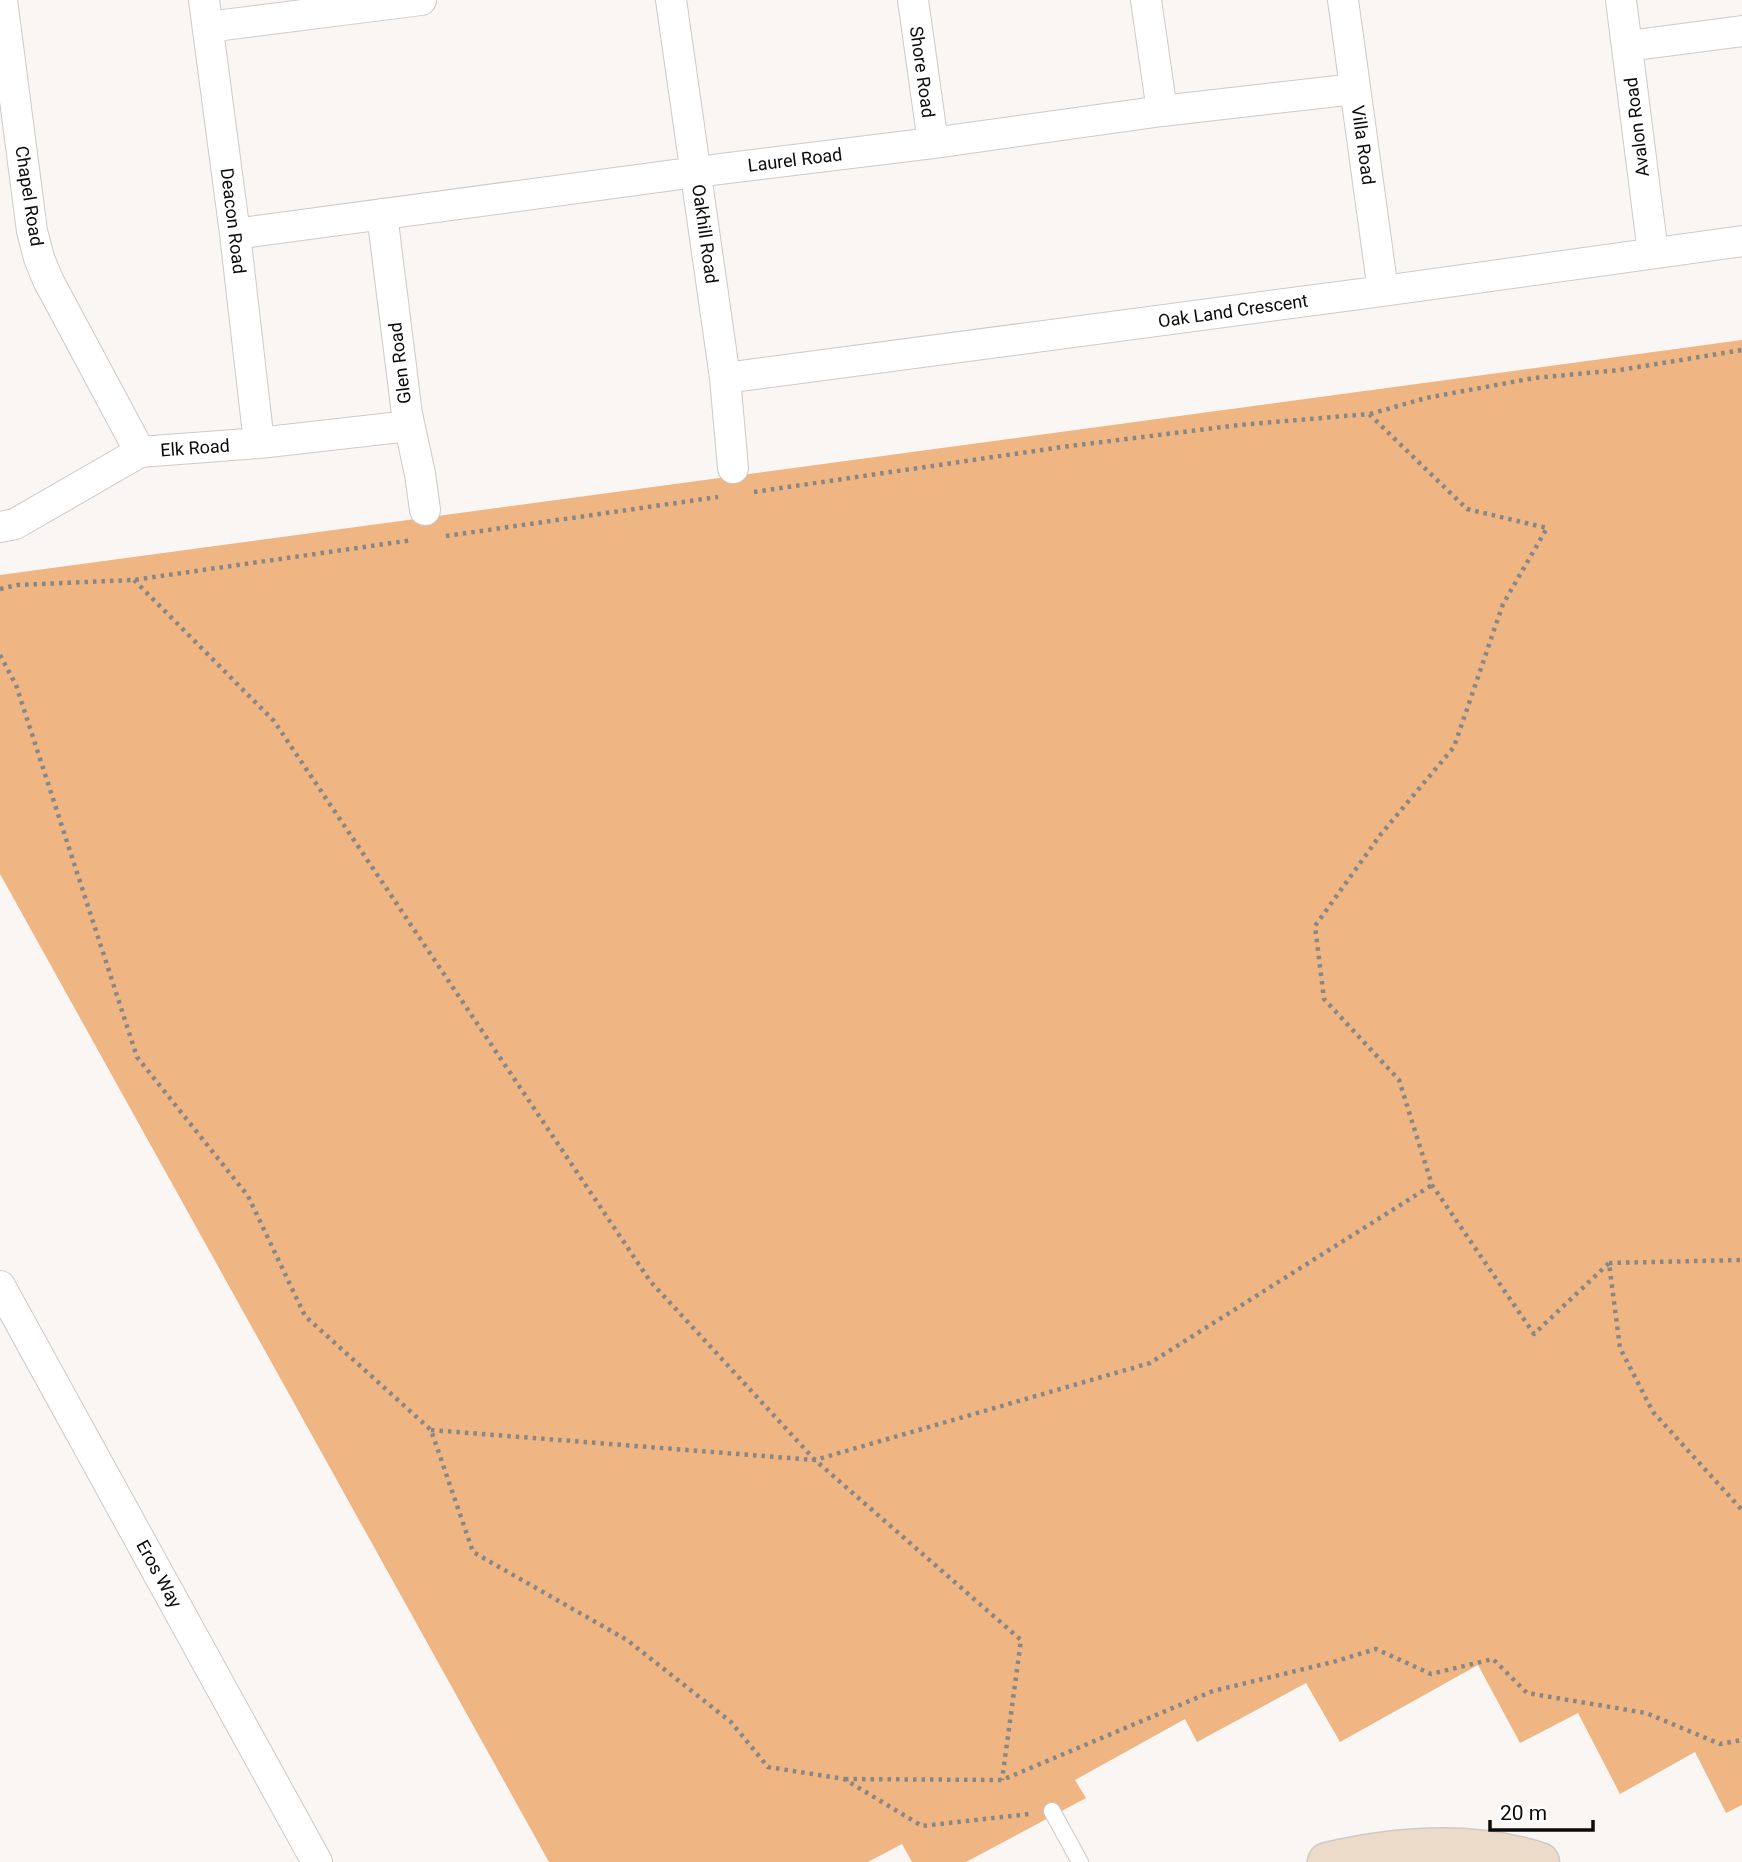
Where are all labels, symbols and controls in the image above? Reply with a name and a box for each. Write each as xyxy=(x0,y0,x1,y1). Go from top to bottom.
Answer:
street label: Shore Road xyxy=(906,25,939,119)
street label: Avalon Road xyxy=(1620,76,1653,178)
street label: Villa Road xyxy=(1348,104,1379,186)
street label: Laurel Road xyxy=(746,143,843,176)
street label: Chapel Road xyxy=(11,144,48,248)
street label: Deacon Road xyxy=(217,167,250,275)
street label: Oakhill Road xyxy=(688,183,723,285)
street label: Oak Land Crescent xyxy=(1157,290,1309,331)
street label: Glen Road xyxy=(384,321,415,405)
street label: Elk Road xyxy=(160,435,230,460)
street label: Eros Way xyxy=(132,1536,187,1612)
scale bar xyxy=(1490,1788,1593,1832)
text: 20 m xyxy=(1500,1801,1547,1825)

